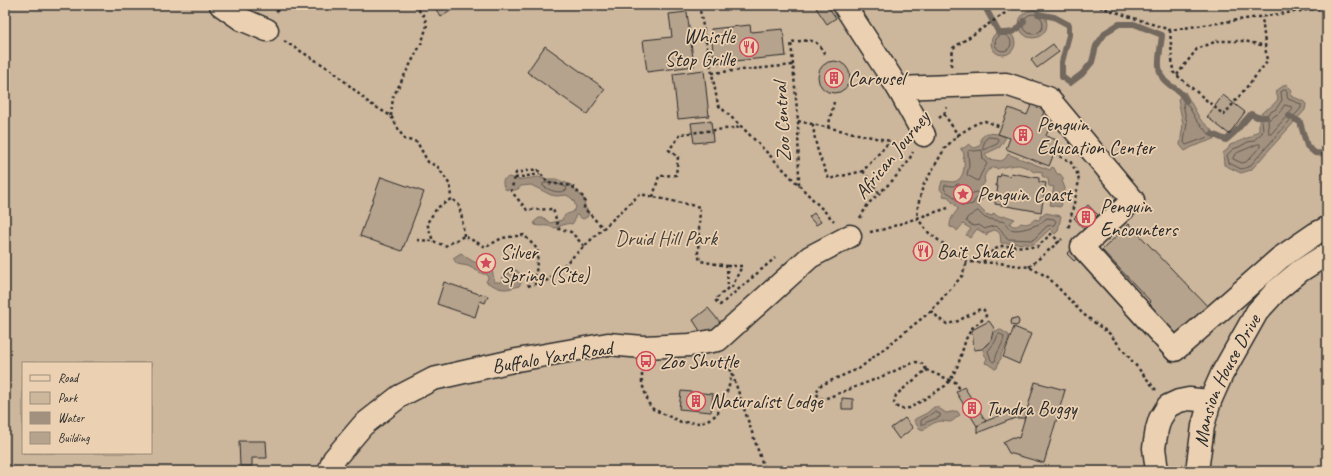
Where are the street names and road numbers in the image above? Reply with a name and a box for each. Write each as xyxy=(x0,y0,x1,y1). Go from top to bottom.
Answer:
street label: Zoo Central xyxy=(767,78,797,163)
street label: African Journey xyxy=(849,104,937,204)
street label: Mansion House Drive xyxy=(1188,308,1266,448)
street label: Buffalo Yard Road xyxy=(490,335,617,379)

